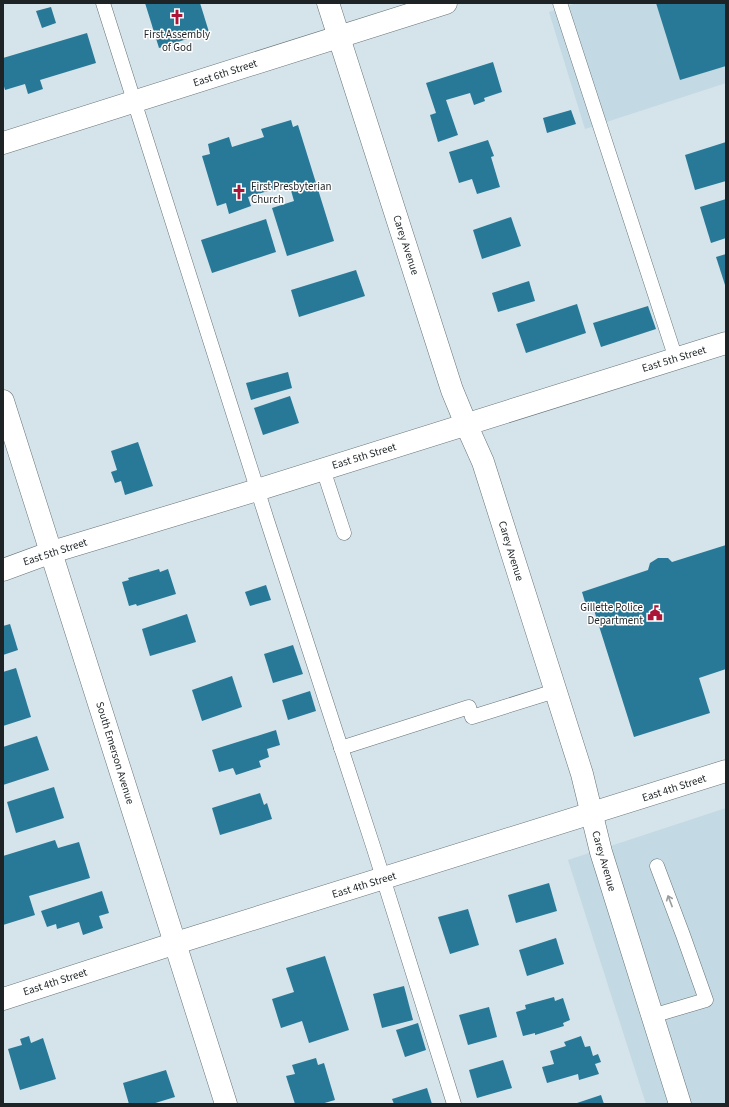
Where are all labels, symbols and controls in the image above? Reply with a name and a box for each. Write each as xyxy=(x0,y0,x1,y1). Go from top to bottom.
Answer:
church icon: First Assembly of God xyxy=(168,8,186,26)
place label: First Assembly of God xyxy=(144,27,210,55)
street label: East 6th Street xyxy=(191,55,259,90)
place label: First Presbyterian Church xyxy=(251,179,332,207)
church icon: First Presbyterian Church xyxy=(230,183,248,201)
street label: Carey Avenue xyxy=(389,213,423,277)
street label: East 5th Street xyxy=(640,342,708,376)
street label: East 5th Street xyxy=(330,439,398,473)
street label: Carey Avenue xyxy=(495,519,527,583)
street label: East 5th Street xyxy=(21,534,89,569)
place label: Gillette Police Department xyxy=(580,600,644,628)
public building icon: Gillette Police Department xyxy=(646,604,664,622)
street label: South Emerson Avenue xyxy=(92,700,138,807)
street label: East 4th Street xyxy=(640,770,708,805)
street label: Carey Avenue xyxy=(588,829,620,894)
street label: East 4th Street xyxy=(330,868,398,902)
one-way arrow xyxy=(666,895,674,907)
street label: East 4th Street xyxy=(21,964,89,999)

